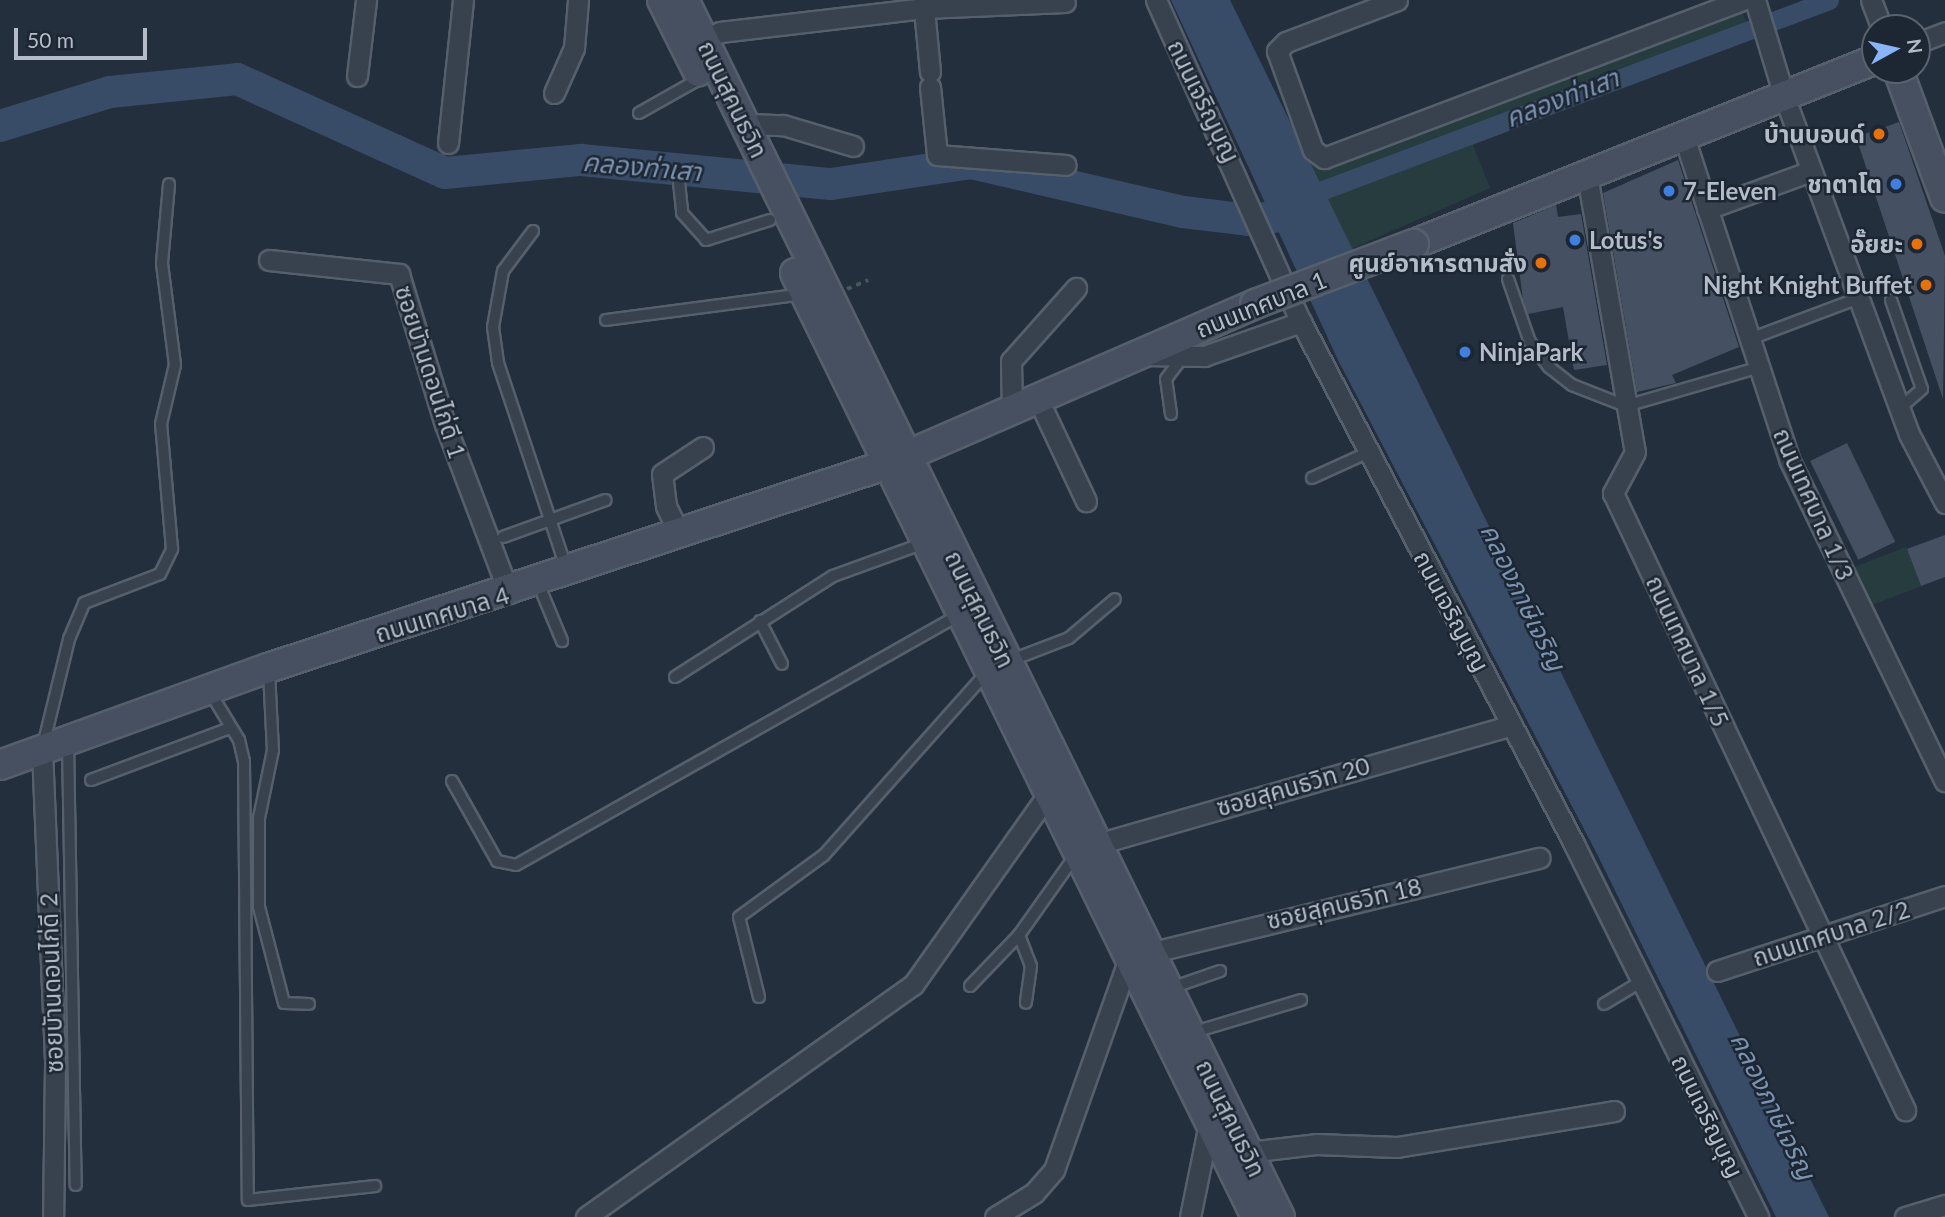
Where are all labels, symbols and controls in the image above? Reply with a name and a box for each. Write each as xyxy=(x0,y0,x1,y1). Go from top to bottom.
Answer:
scale bar xyxy=(18,14,150,58)
north arrow xyxy=(1861,14,1931,84)
text: 50 m xyxy=(27,27,74,52)
street label: ถนนเจริญบุญ xyxy=(1162,35,1246,167)
street label: ถนนสุคนธวิท xyxy=(692,36,774,162)
text: N xyxy=(1903,37,1928,55)
water label: คลองท่าเสา xyxy=(1501,62,1623,134)
place label: บ้านบอนด์ xyxy=(1764,120,1865,148)
marker: บ้านบอนด์ xyxy=(1871,126,1887,142)
water label: คลองท่าเสา xyxy=(581,146,703,188)
place label: ชาตาโต xyxy=(1807,170,1882,198)
marker: ชาตาโต xyxy=(1888,176,1904,192)
place label: 7-Eleven xyxy=(1683,177,1777,205)
marker: 7-Eleven xyxy=(1661,183,1677,199)
place label: Lotus's xyxy=(1589,226,1663,254)
place label: อั๊ยยะ xyxy=(1850,230,1903,258)
marker: Lotus's xyxy=(1567,232,1583,248)
marker: อั๊ยยะ xyxy=(1909,236,1925,252)
place label: ศูนย์อาหารตามสั่ง xyxy=(1348,249,1527,277)
marker: ศูนย์อาหารตามสั่ง xyxy=(1533,255,1549,271)
street label: ถนนเทศบาล 1 xyxy=(1191,265,1331,343)
place label: Night Knight Buffet xyxy=(1703,271,1912,299)
marker: Night Knight Buffet xyxy=(1918,277,1934,293)
street label: ซอยบัานดอนไก่ดี 1 xyxy=(389,282,473,462)
place label: NinjaPark xyxy=(1479,338,1583,366)
marker: NinjaPark xyxy=(1457,344,1473,360)
street label: ถนนเทศบาล 1/3 xyxy=(1768,423,1860,585)
water label: คลองภาษีเจริญ xyxy=(1474,518,1572,676)
street label: ถนนสุคนธวิท xyxy=(939,546,1021,672)
street label: ถนนเจริญบุญ xyxy=(1408,546,1496,676)
street label: ถนนเทศบาล 1/5 xyxy=(1640,571,1736,731)
street label: ถนนเทศบาล 4 xyxy=(371,580,513,648)
street label: ซอยสุคนธวิท 20 xyxy=(1213,750,1373,822)
street label: ซอยสุคนธวิท 18 xyxy=(1264,871,1424,935)
street label: ซอยบัานดอนไก่ดี 2 xyxy=(33,892,69,1074)
street label: ถนนเทศบาล 2/2 xyxy=(1749,894,1913,972)
water label: คลองภาษีเจริญ xyxy=(1724,1027,1822,1185)
street label: ถนนเจริญบุญ xyxy=(1666,1050,1750,1182)
street label: ถนนสุคนธวิท xyxy=(1190,1055,1272,1181)

